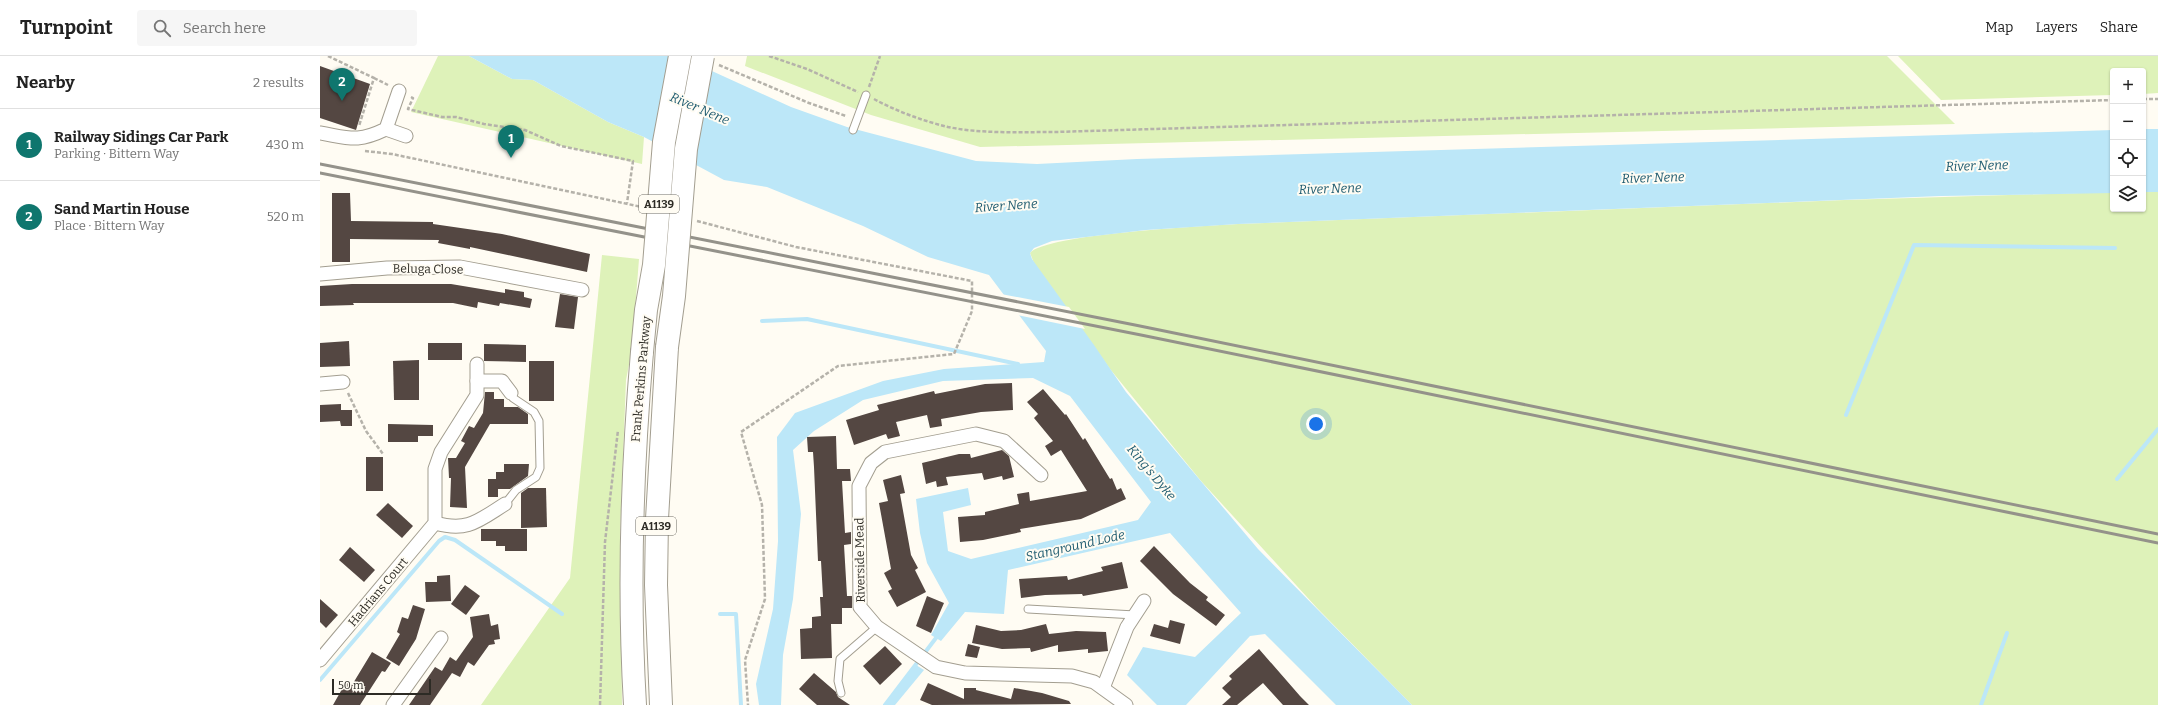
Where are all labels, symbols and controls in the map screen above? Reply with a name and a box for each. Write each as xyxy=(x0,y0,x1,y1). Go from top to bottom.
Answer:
search box xyxy=(137,10,417,46)
text: Turnpoint xyxy=(20,16,113,39)
icon: search xyxy=(151,17,173,39)
text: Search here xyxy=(183,19,266,37)
text: Map xyxy=(1985,19,2013,36)
text: Layers xyxy=(2035,19,2078,36)
text: Share xyxy=(2100,19,2138,36)
pin: 2 xyxy=(329,68,355,101)
map controls xyxy=(2110,68,2146,212)
button: + xyxy=(2110,68,2146,104)
text: Nearby xyxy=(16,72,75,93)
text: 2 results xyxy=(253,75,304,90)
water label: River Nene xyxy=(668,89,732,128)
button: − xyxy=(2110,104,2146,140)
pin: 1 xyxy=(498,125,524,158)
text: Railway Sidings Car Park xyxy=(54,128,229,146)
text: 1 xyxy=(26,137,32,152)
text: 430 m xyxy=(266,137,304,152)
button: locate xyxy=(2110,140,2146,176)
text: Parking · Bittern Way xyxy=(54,146,179,161)
water label: River Nene xyxy=(1945,157,2009,174)
water label: River Nene xyxy=(1621,169,1685,186)
button: layers xyxy=(2110,176,2146,212)
water label: River Nene xyxy=(1298,180,1362,197)
road number: A1139 xyxy=(639,195,679,213)
water label: River Nene xyxy=(974,196,1038,215)
text: Sand Martin House xyxy=(54,200,189,218)
text: 2 xyxy=(25,209,33,224)
text: 520 m xyxy=(267,209,304,224)
text: Place · Bittern Way xyxy=(54,218,164,233)
street label: Beluga Close xyxy=(393,261,463,277)
street label: Frank Perkins Parkway xyxy=(629,315,654,443)
your location xyxy=(1306,414,1326,434)
water label: King's Dyke xyxy=(1124,442,1179,503)
road number: A1139 xyxy=(636,517,676,535)
street label: Riverside Mead xyxy=(852,517,868,603)
water label: Stanground Lode xyxy=(1024,527,1127,564)
street label: Hadrians Court xyxy=(345,554,411,629)
scale bar xyxy=(332,677,431,696)
text: 50 m xyxy=(338,679,364,692)

